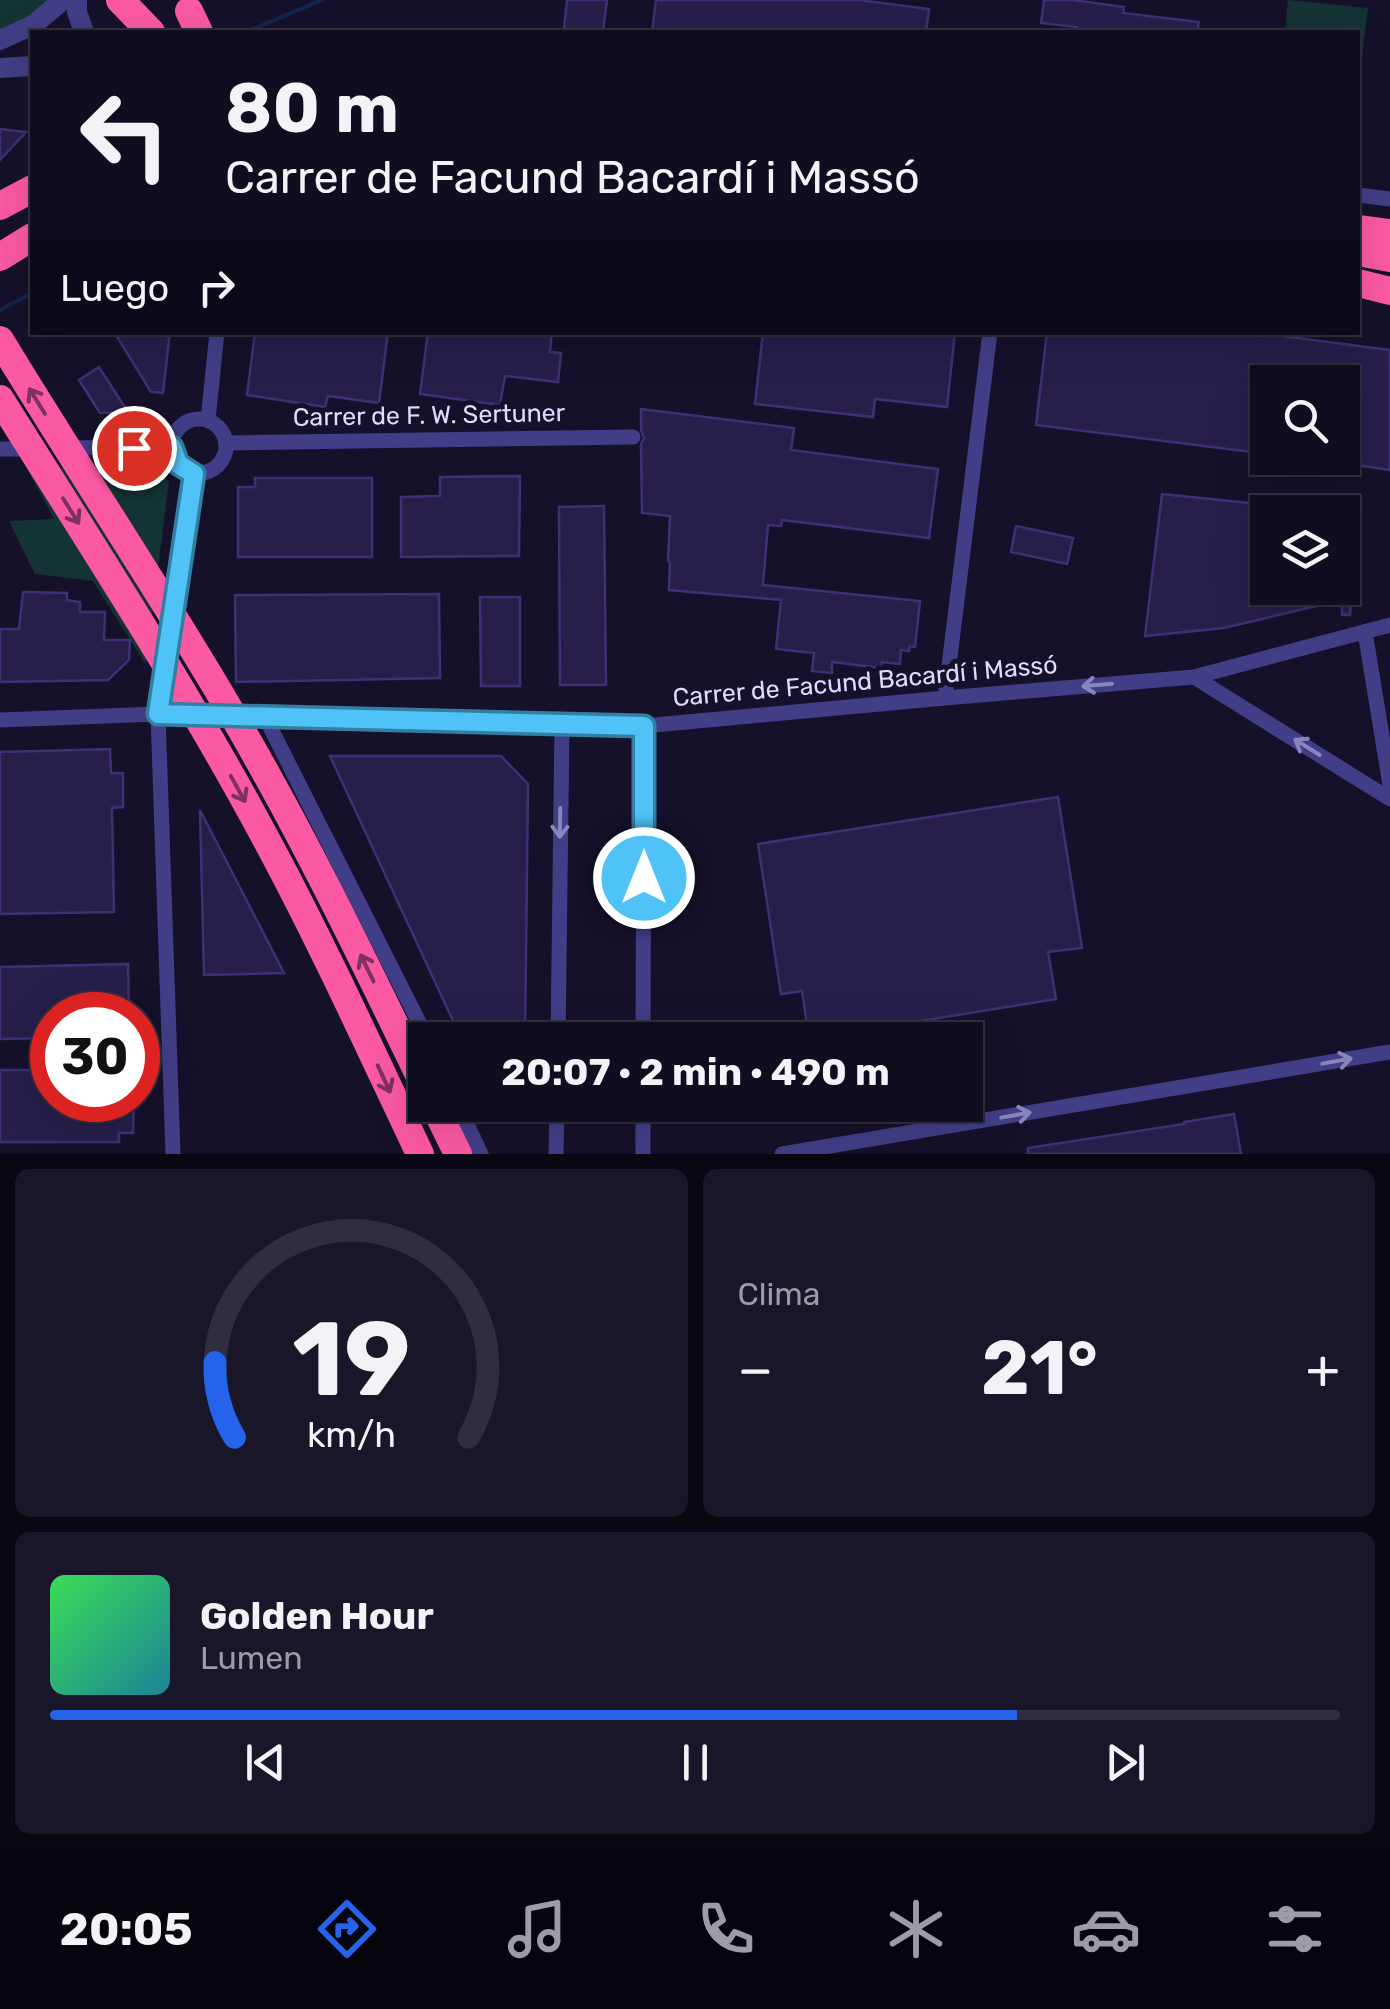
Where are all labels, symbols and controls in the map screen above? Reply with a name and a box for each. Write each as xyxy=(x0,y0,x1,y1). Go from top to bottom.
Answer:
text: 80 m xyxy=(225,67,399,150)
icon: left xyxy=(60,70,190,200)
text: Carrer de Facund Bacardí i Massó xyxy=(225,151,920,204)
icon: right xyxy=(189,260,244,315)
text: Luego xyxy=(60,265,169,311)
map controls xyxy=(1250,365,1360,605)
button: search xyxy=(1250,365,1360,475)
one-way arrow xyxy=(27,387,48,416)
street label: Carrer de F. W. Sertuner xyxy=(293,398,566,432)
pin xyxy=(92,406,177,491)
icon: arrive xyxy=(107,421,162,476)
button: layers xyxy=(1250,495,1360,605)
one-way arrow xyxy=(60,496,81,525)
street label: Carrer de Facund Bacardí i Massó xyxy=(671,650,1059,712)
one-way arrow xyxy=(1082,676,1114,695)
one-way arrow xyxy=(1293,737,1322,757)
one-way arrow xyxy=(228,775,248,803)
one-way arrow xyxy=(551,806,570,838)
position arrow xyxy=(592,826,696,930)
one-way arrow xyxy=(356,953,375,983)
speed limit sign: 30 xyxy=(30,992,160,1122)
text: 20:07 · 2 min · 490 m xyxy=(501,1049,890,1095)
one-way arrow xyxy=(1320,1051,1353,1070)
one-way arrow xyxy=(376,1064,395,1094)
one-way arrow xyxy=(1000,1105,1032,1124)
text: Clima xyxy=(738,1275,820,1313)
text: 19 xyxy=(292,1298,410,1421)
text: 21° xyxy=(981,1324,1098,1413)
text: − xyxy=(738,1337,773,1402)
text: + xyxy=(1306,1337,1340,1402)
text: km/h xyxy=(307,1414,396,1456)
text: Golden Hour xyxy=(200,1593,434,1639)
text: Lumen xyxy=(200,1639,303,1677)
icon: previous xyxy=(238,1735,293,1790)
icon: pause xyxy=(668,1735,723,1790)
icon: next xyxy=(1098,1735,1153,1790)
icon: directions xyxy=(312,1894,382,1964)
icon: music xyxy=(502,1894,572,1964)
icon: phone xyxy=(691,1894,761,1964)
icon: climate xyxy=(881,1894,951,1964)
icon: car xyxy=(1071,1894,1141,1964)
icon: filters xyxy=(1260,1894,1330,1964)
text: 20:05 xyxy=(60,1903,192,1956)

